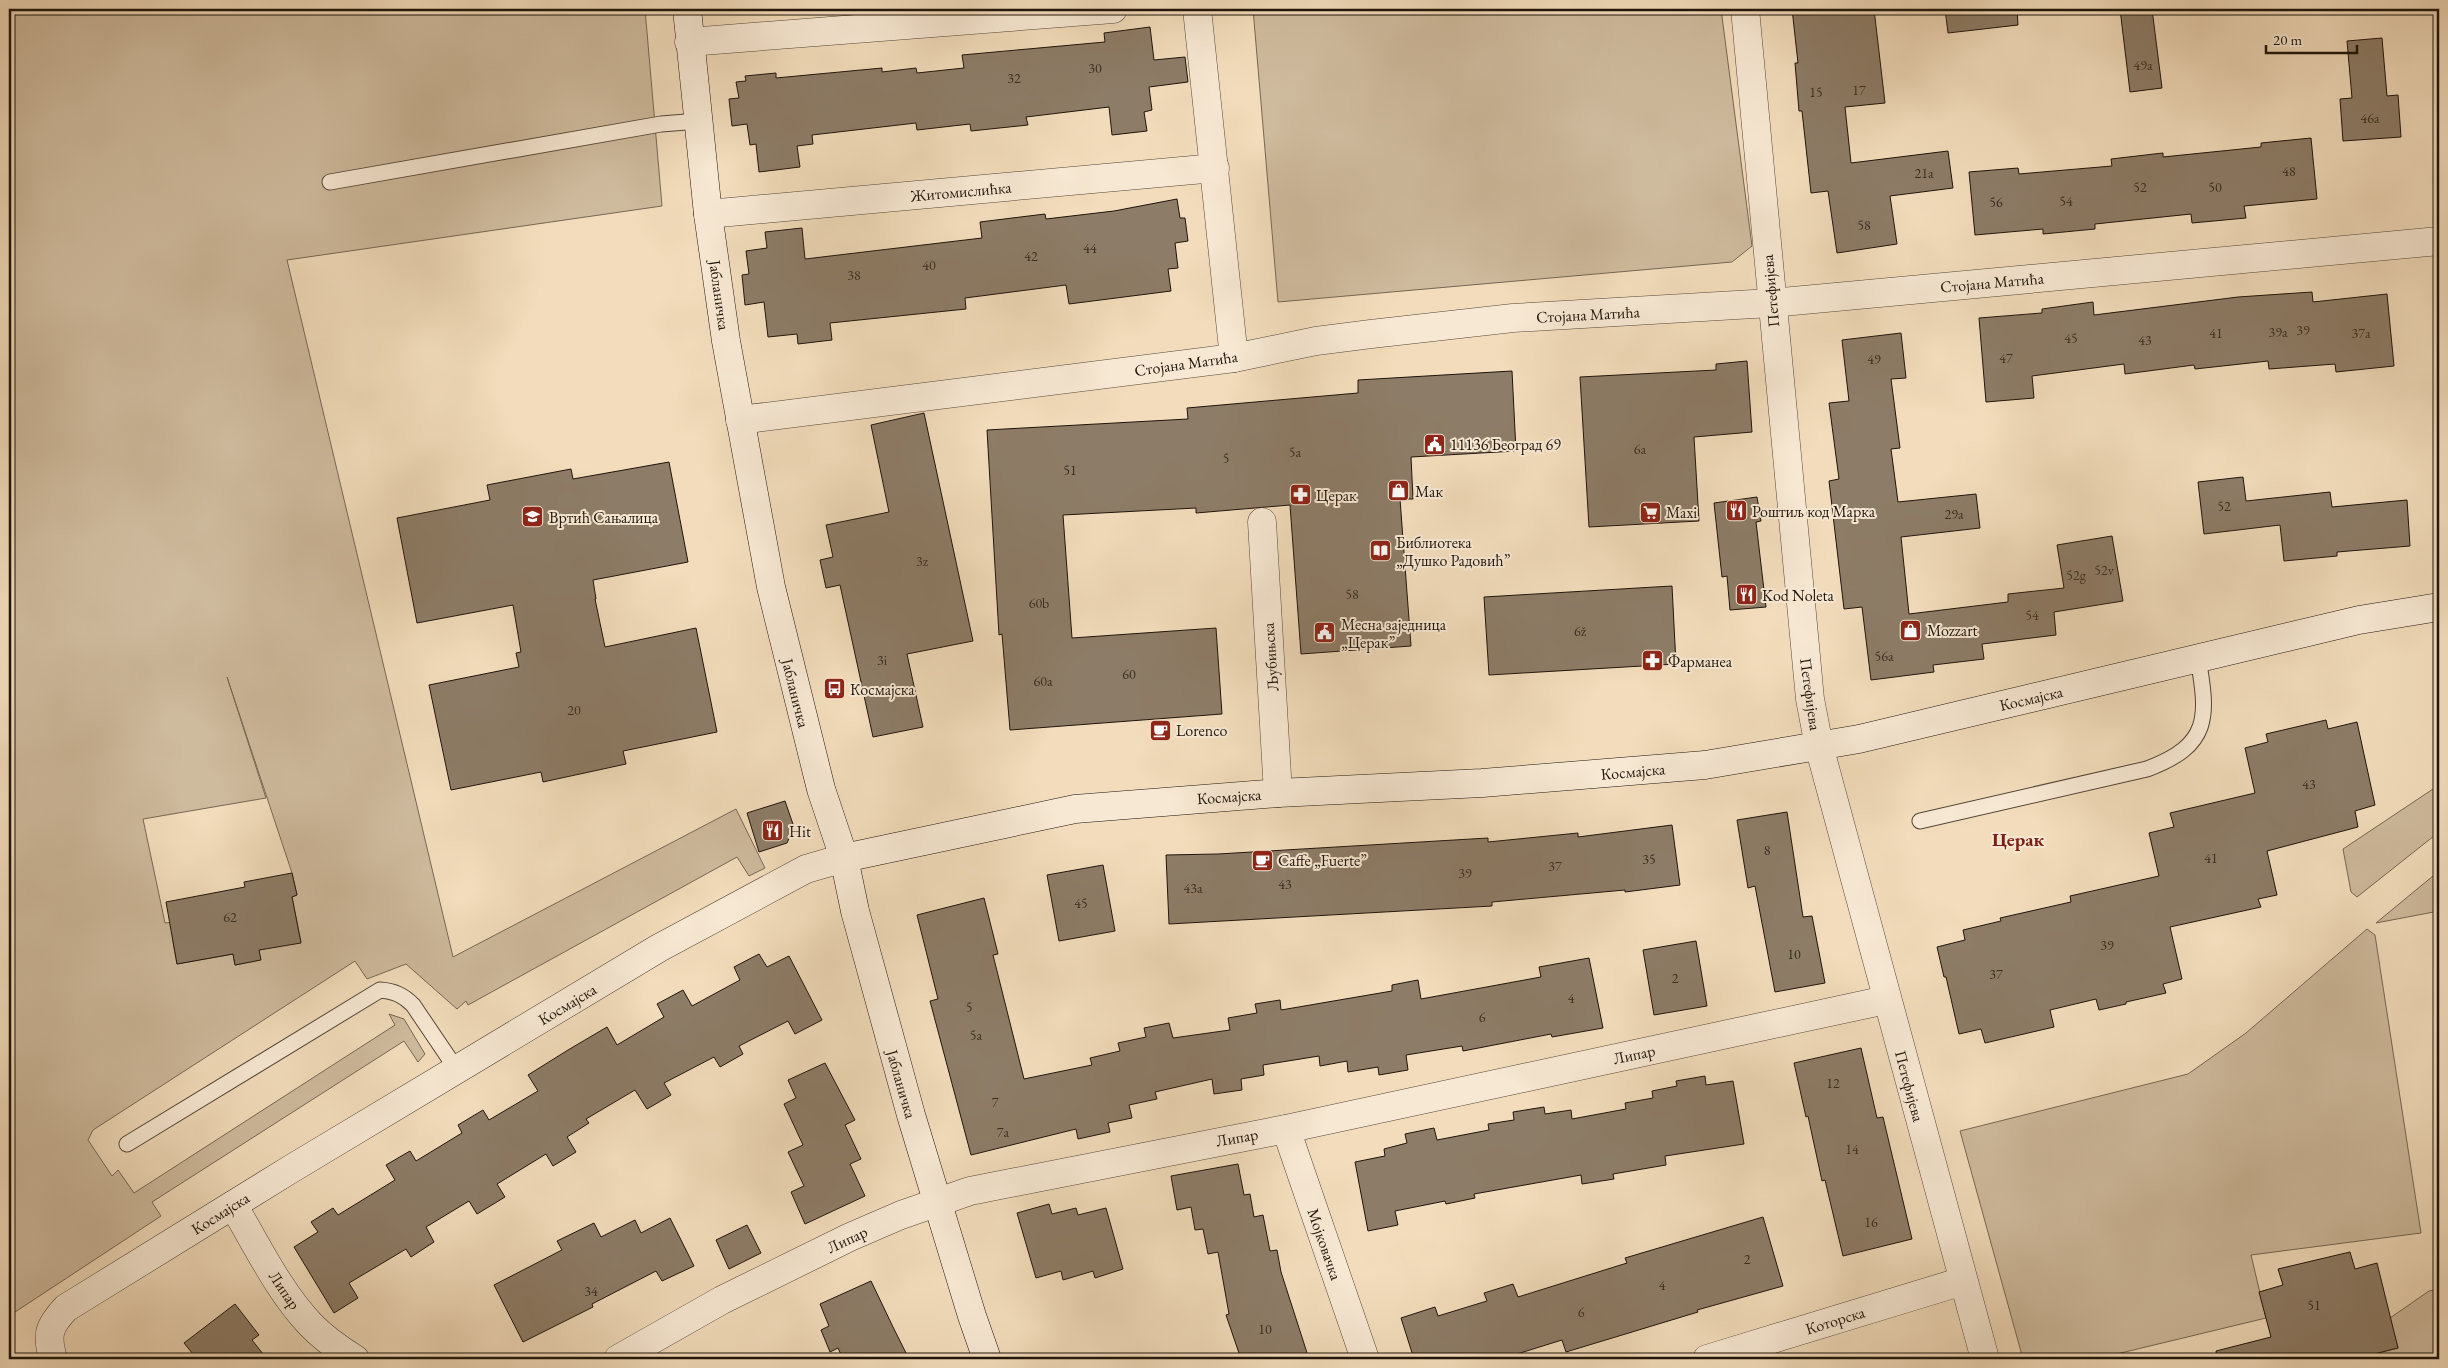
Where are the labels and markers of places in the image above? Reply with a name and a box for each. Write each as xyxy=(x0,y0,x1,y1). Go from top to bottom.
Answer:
public building icon: 11136 Београд 69 xyxy=(1422,432,1446,456)
place label: 11136 Београд 69 xyxy=(1450,434,1561,455)
shop icon: Мак xyxy=(1387,479,1411,503)
place label: Мак xyxy=(1415,481,1443,502)
pharmacy icon: Церак xyxy=(1288,483,1312,507)
place label: Церак xyxy=(1316,485,1357,506)
restaurant icon: Роштиљ код Марка xyxy=(1724,499,1748,523)
supermarket icon: Maxi xyxy=(1638,500,1662,524)
place label: Роштиљ код Марка xyxy=(1752,501,1876,522)
place label: Maxi xyxy=(1666,502,1697,523)
school or university icon: Вртић Сањалица xyxy=(521,505,545,529)
place label: Вртић Сањалица xyxy=(549,507,659,528)
place label: Библиотека „Душко Радовић” xyxy=(1396,532,1511,571)
library icon: Библиотека „Душко Радовић” xyxy=(1368,539,1392,563)
restaurant icon: Kod Noleta xyxy=(1734,583,1758,607)
place label: Kod Noleta xyxy=(1762,585,1835,606)
place label: Месна заједница „Церак” xyxy=(1341,614,1447,653)
shop icon: Mozzart xyxy=(1899,618,1923,642)
place label: Mozzart xyxy=(1927,620,1978,641)
public building icon: Месна заједница „Церак” xyxy=(1313,621,1337,645)
pharmacy icon: Фарманеа xyxy=(1640,649,1664,673)
place label: Фарманеа xyxy=(1668,651,1733,672)
bus stop icon: Космајска xyxy=(822,677,846,701)
place label: Космајска xyxy=(850,679,915,700)
cafe icon: Lorenco xyxy=(1148,718,1172,742)
place label: Lorenco xyxy=(1176,720,1227,741)
restaurant icon: Hit xyxy=(761,819,785,843)
place label: Hit xyxy=(789,821,811,842)
cafe icon: Caffe „Fuerte” xyxy=(1250,848,1274,872)
place label: Caffe „Fuerte” xyxy=(1278,850,1367,871)

